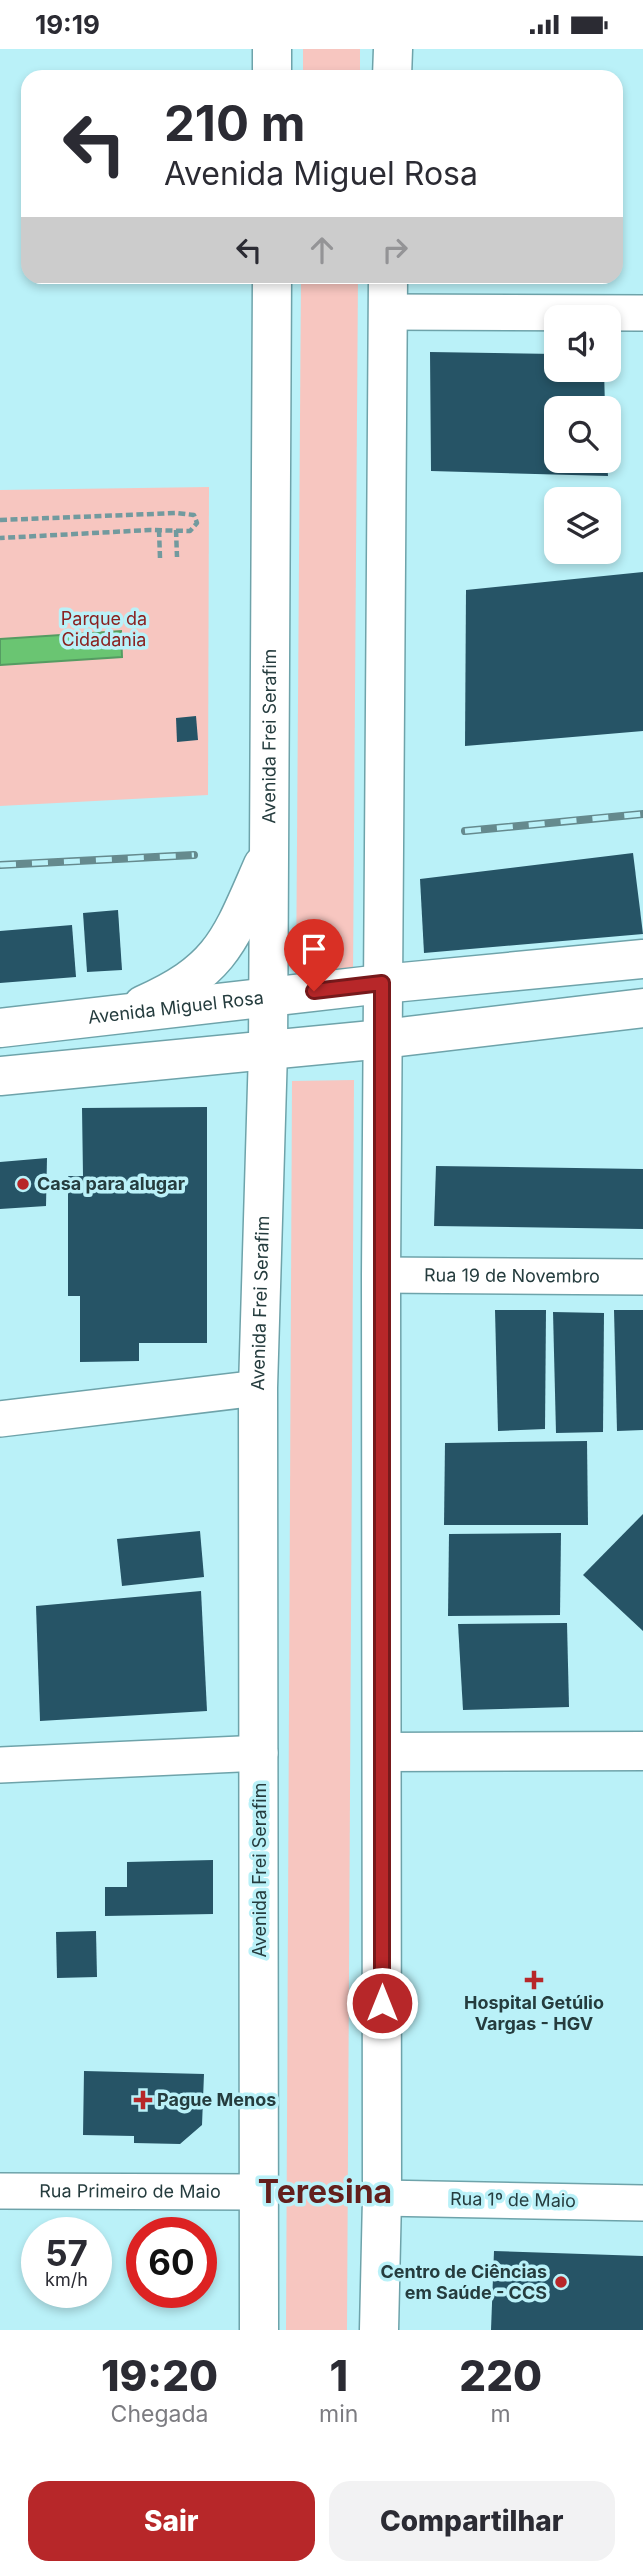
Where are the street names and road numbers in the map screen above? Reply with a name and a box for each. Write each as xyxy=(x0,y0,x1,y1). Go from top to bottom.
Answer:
street label: Avenida Frei Serafim xyxy=(258,649,280,824)
street label: Avenida Miguel Rosa xyxy=(87,987,265,1028)
street label: Avenida Frei Serafim xyxy=(247,1215,273,1391)
street label: Rua 19 de Novembro xyxy=(424,1264,600,1287)
street label: Avenida Frei Serafim xyxy=(249,1783,270,1957)
street label: Rua Primeiro de Maio xyxy=(39,2180,221,2202)
street label: Rua 1º de Maio xyxy=(450,2188,576,2211)

